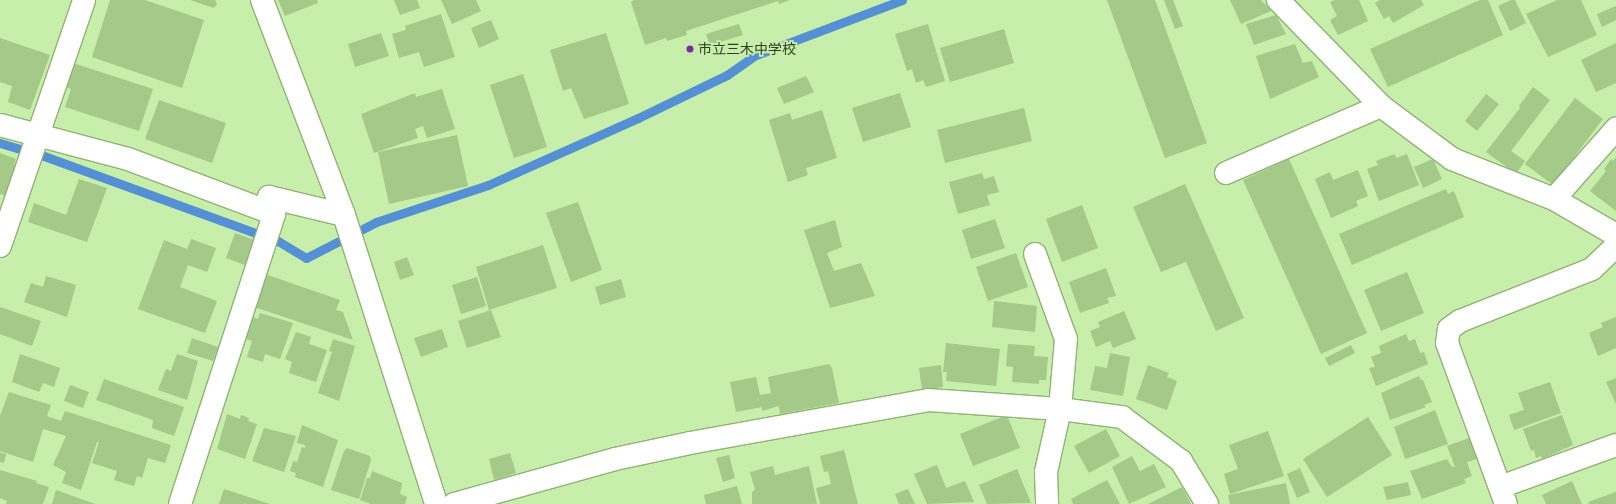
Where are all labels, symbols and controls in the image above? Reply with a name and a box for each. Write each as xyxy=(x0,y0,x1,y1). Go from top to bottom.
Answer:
place label: 市立三木中学校 xyxy=(698,41,796,57)
marker: 市立三木中学校 xyxy=(685,44,695,54)

